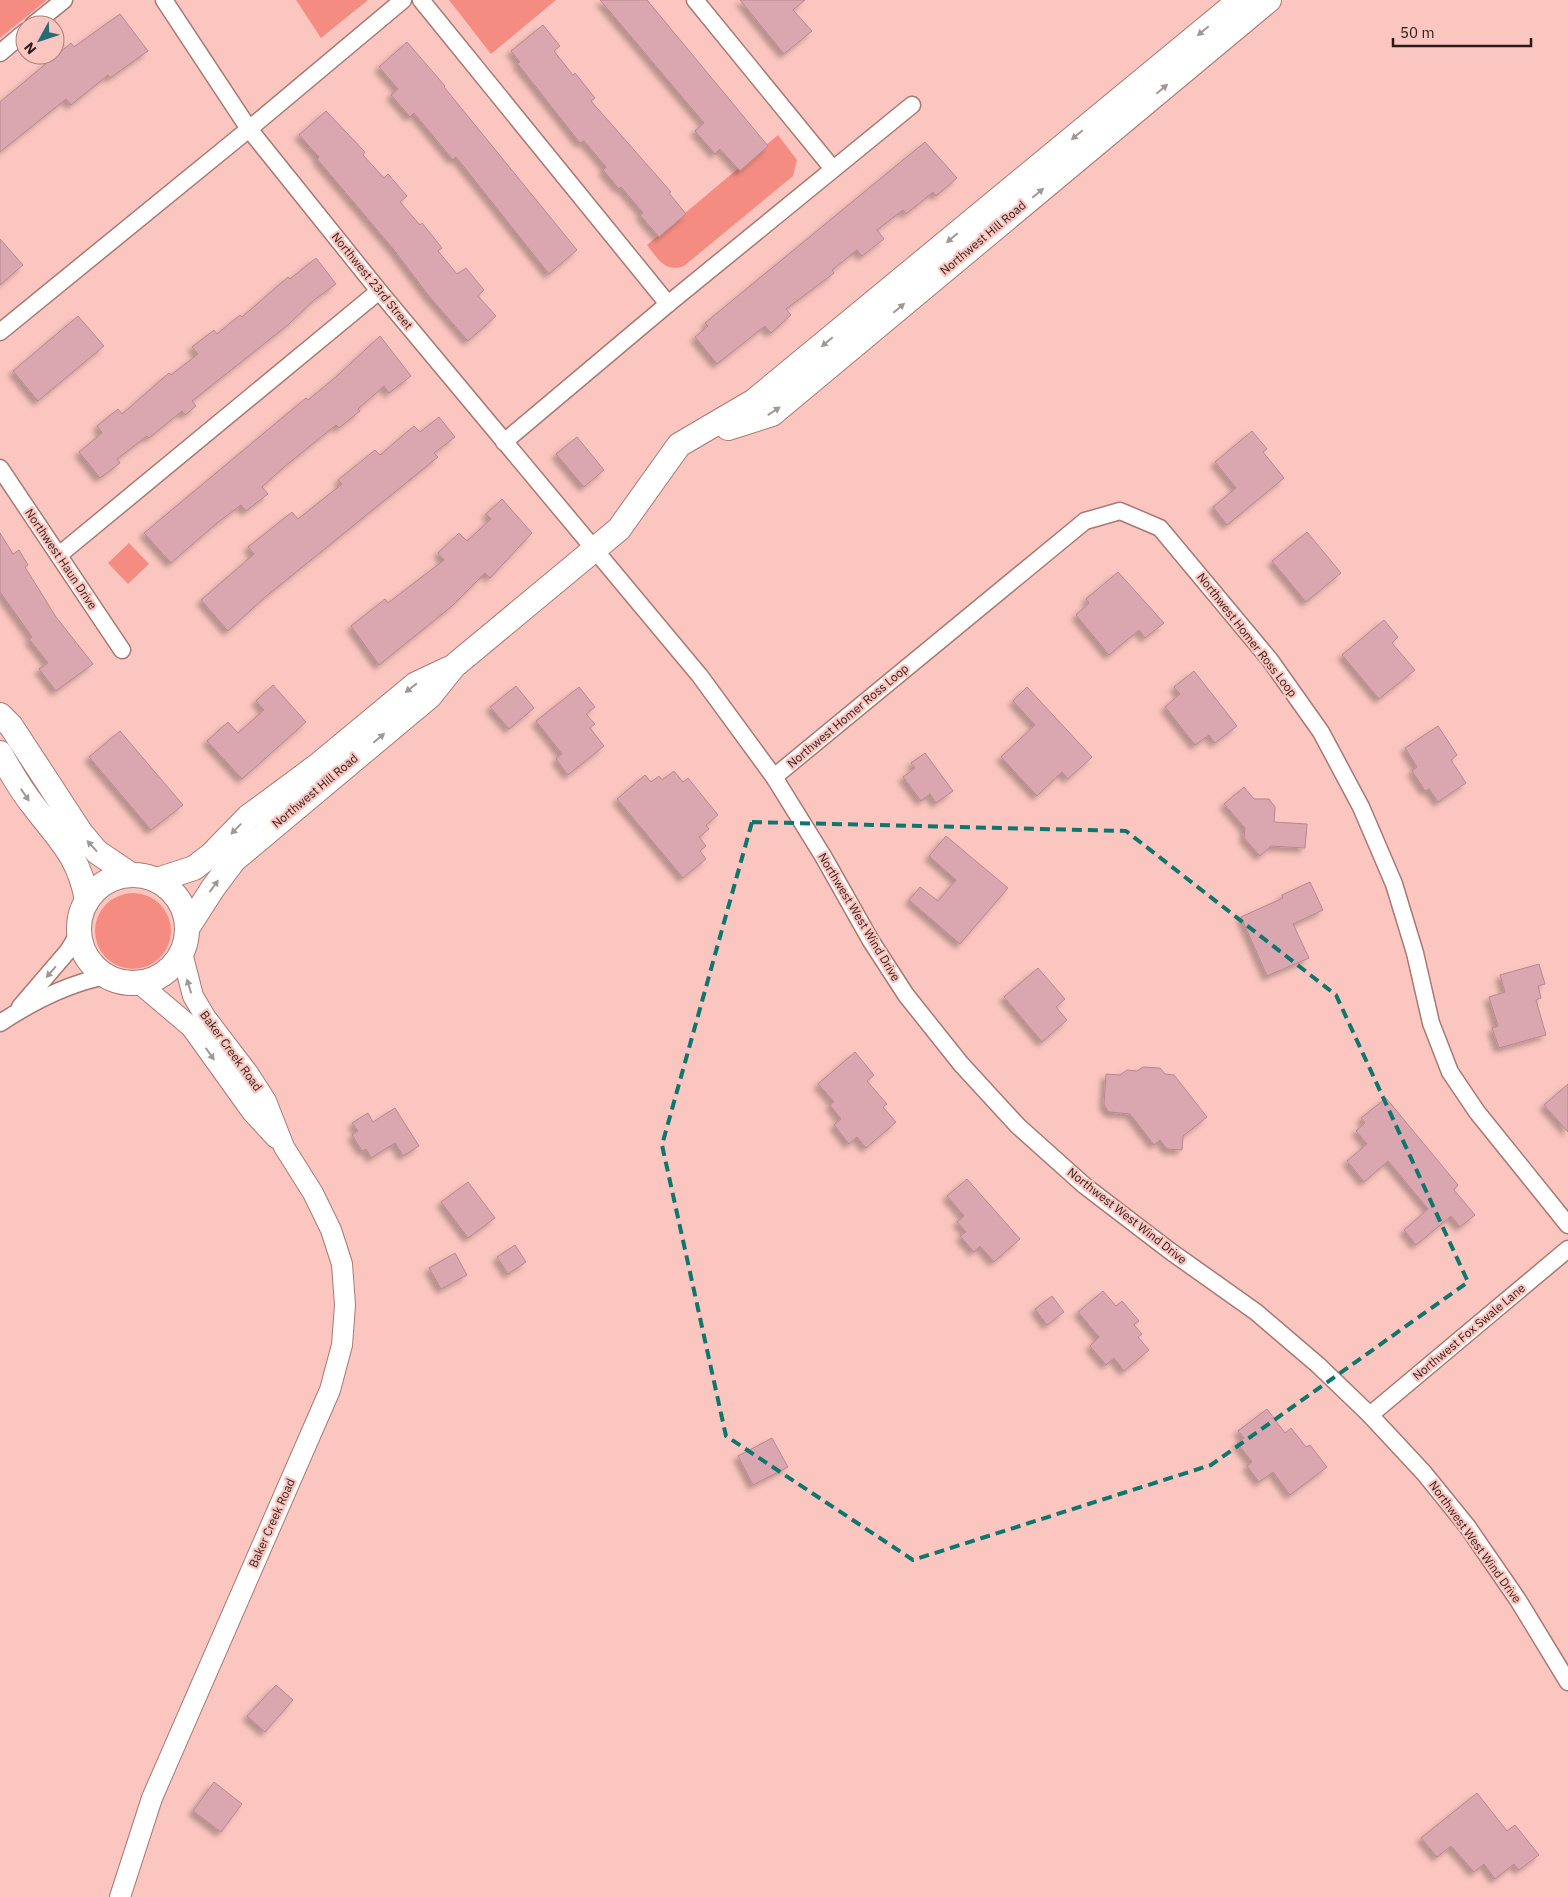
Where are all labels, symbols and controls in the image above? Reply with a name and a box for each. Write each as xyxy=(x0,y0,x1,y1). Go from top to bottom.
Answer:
north arrow xyxy=(15,15,65,65)
scale bar xyxy=(1393,15,1530,47)
text: 50 m xyxy=(1400,23,1435,42)
one-way arrow xyxy=(1197,25,1209,37)
text: N xyxy=(20,39,40,58)
one-way arrow xyxy=(1156,83,1169,94)
one-way arrow xyxy=(1071,129,1084,140)
one-way arrow xyxy=(1031,187,1044,198)
street label: Northwest Hill Road xyxy=(937,197,1029,278)
street label: Northwest 23rd Street xyxy=(329,229,416,332)
one-way arrow xyxy=(946,232,958,243)
one-way arrow xyxy=(892,302,905,313)
one-way arrow xyxy=(820,336,833,347)
one-way arrow xyxy=(767,406,781,416)
street label: Northwest Haun Drive xyxy=(22,505,101,612)
street label: Northwest Homer Ross Loop xyxy=(1194,570,1301,700)
street label: Northwest Homer Ross Loop xyxy=(784,660,911,771)
one-way arrow xyxy=(405,683,418,694)
one-way arrow xyxy=(373,733,385,744)
street label: Northwest Hill Road xyxy=(269,750,361,831)
one-way arrow xyxy=(21,788,30,801)
one-way arrow xyxy=(230,822,242,834)
one-way arrow xyxy=(86,840,98,852)
street label: Northwest West Wind Drive xyxy=(815,850,904,984)
one-way arrow xyxy=(209,879,219,893)
one-way arrow xyxy=(45,966,57,978)
one-way arrow xyxy=(185,978,193,993)
street label: Baker Creek Road xyxy=(197,1008,266,1094)
one-way arrow xyxy=(205,1047,215,1061)
street label: Northwest West Wind Drive xyxy=(1065,1164,1190,1267)
street label: Northwest Fox Swale Lane xyxy=(1409,1280,1528,1383)
street label: Baker Creek Road xyxy=(245,1476,298,1570)
street label: Northwest West Wind Drive xyxy=(1426,1478,1525,1606)

